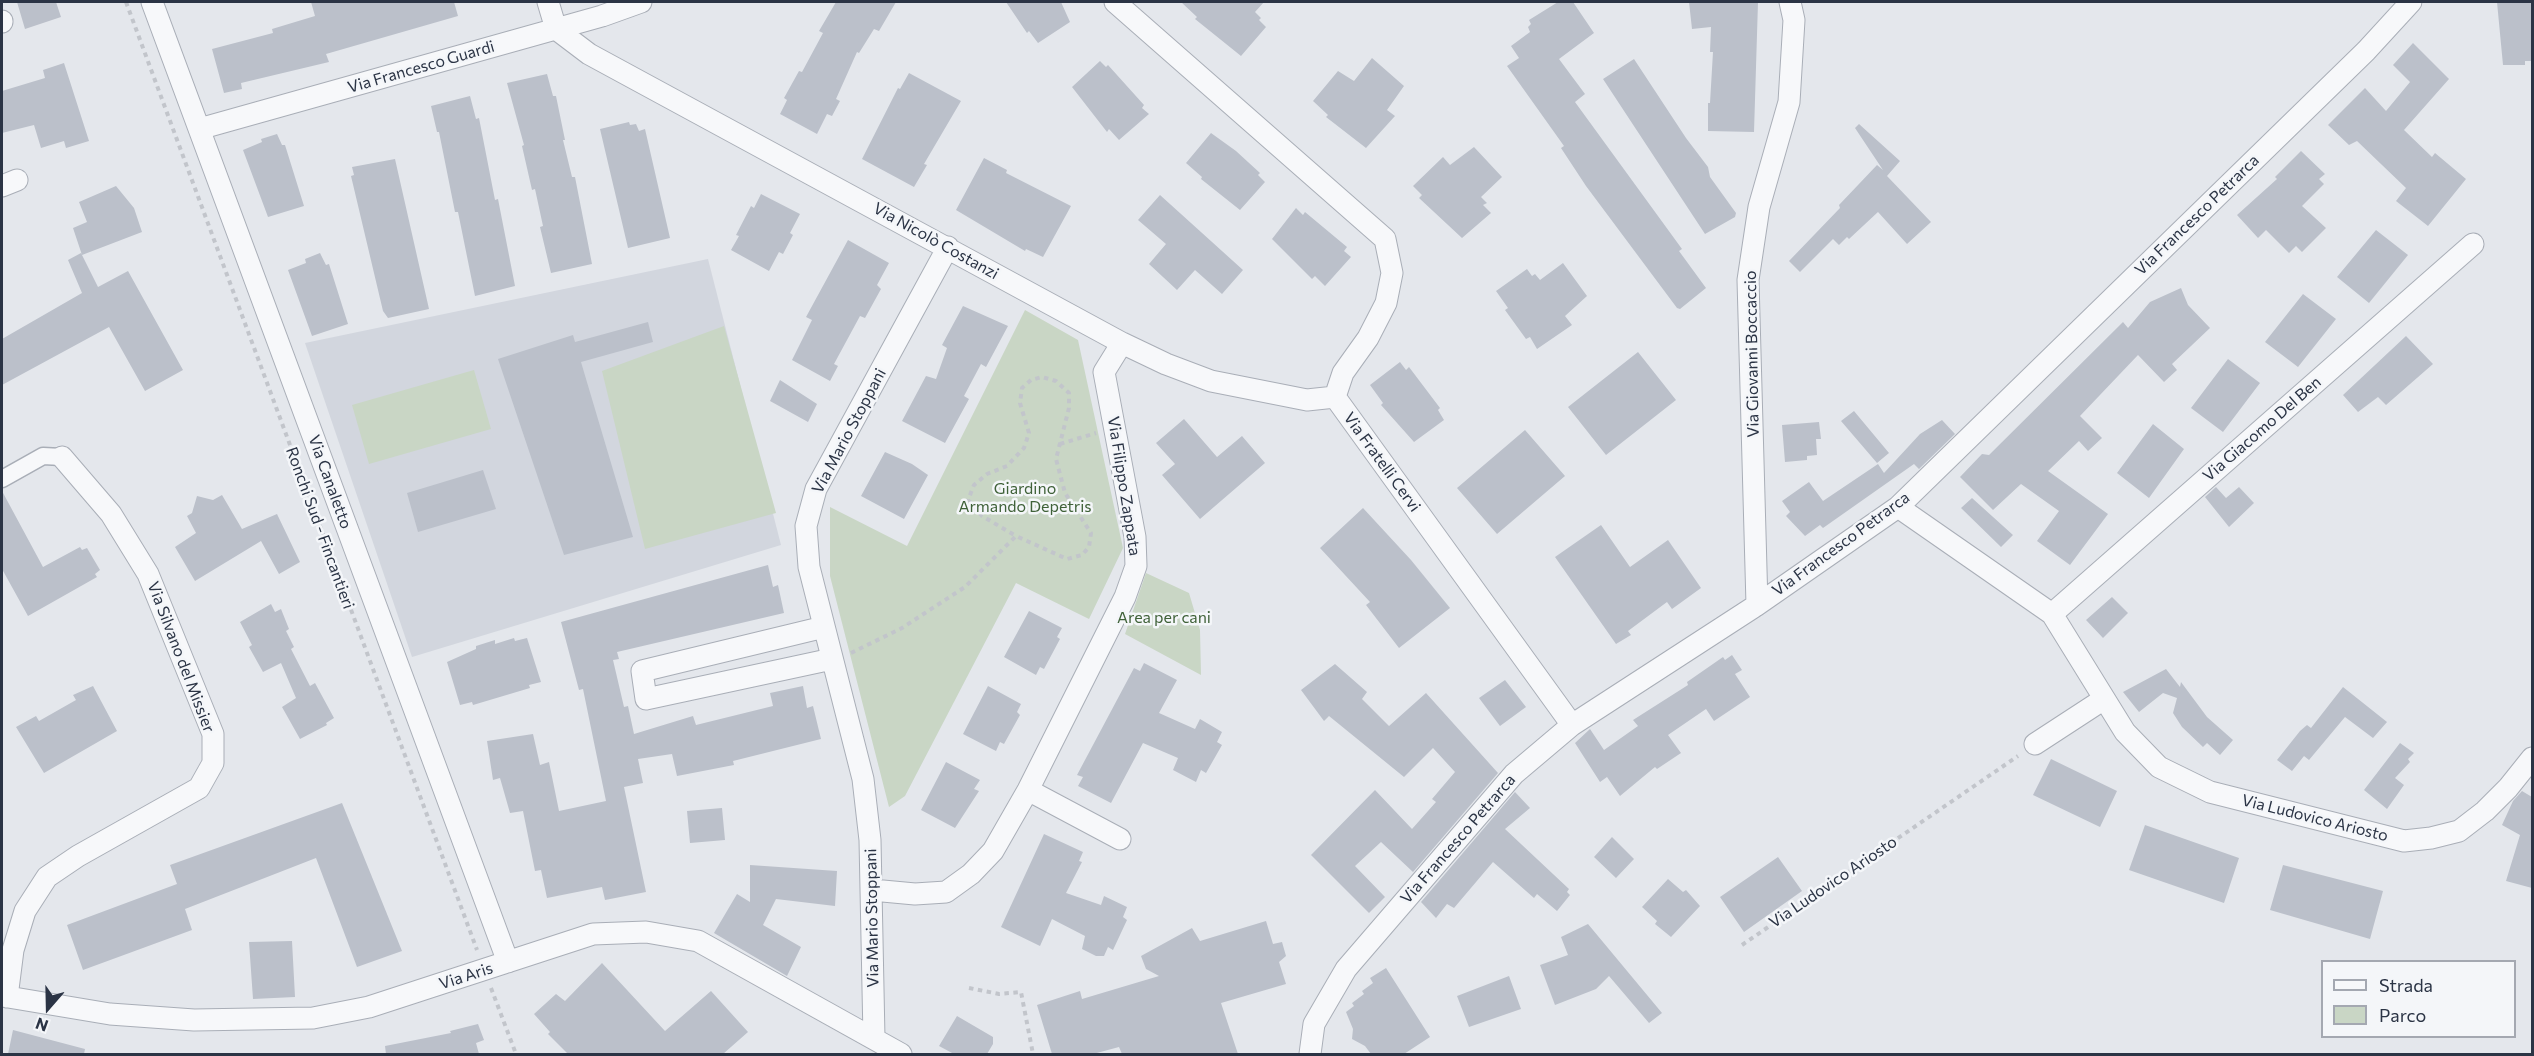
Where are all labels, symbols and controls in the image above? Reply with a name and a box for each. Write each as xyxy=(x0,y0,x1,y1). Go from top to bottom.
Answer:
street label: Via Francesco Guardi xyxy=(345,37,497,97)
street label: Via Francesco Petrarca xyxy=(2131,151,2263,279)
street label: Via Nicolò Costanzi xyxy=(870,199,1002,283)
street label: Via Giovanni Boccaccio xyxy=(1741,270,1763,438)
street label: Via Mario Stoppani xyxy=(808,365,890,497)
street label: Via Giacomo Del Ben xyxy=(2199,373,2325,485)
street label: Via Fratelli Cervi xyxy=(1339,408,1425,516)
street label: Via Filippo Zappata xyxy=(1103,415,1145,557)
street label: Via Canaletto xyxy=(304,433,356,531)
street label: Ronchi Sud - Fincantieri xyxy=(282,444,358,612)
park label: Giardino Armando Depetris xyxy=(958,479,1092,517)
street label: Via Francesco Petrarca xyxy=(1769,488,1913,600)
street label: Via Silvano del Missier xyxy=(143,579,219,735)
park label: Area per cani xyxy=(1117,608,1211,628)
street label: Via Francesco Petrarca xyxy=(1397,770,1519,908)
street label: Via Ludovico Ariosto xyxy=(2240,791,2390,845)
street label: Via Ludovico Ariosto xyxy=(1765,832,1901,932)
street label: Via Mario Stoppani xyxy=(861,848,883,988)
street label: Via Aris xyxy=(437,958,495,994)
legend xyxy=(2321,960,2516,1038)
text: Strada xyxy=(2379,974,2433,996)
north arrow xyxy=(18,978,78,1038)
text: Parco xyxy=(2379,1004,2426,1026)
text: N xyxy=(33,1014,51,1036)

